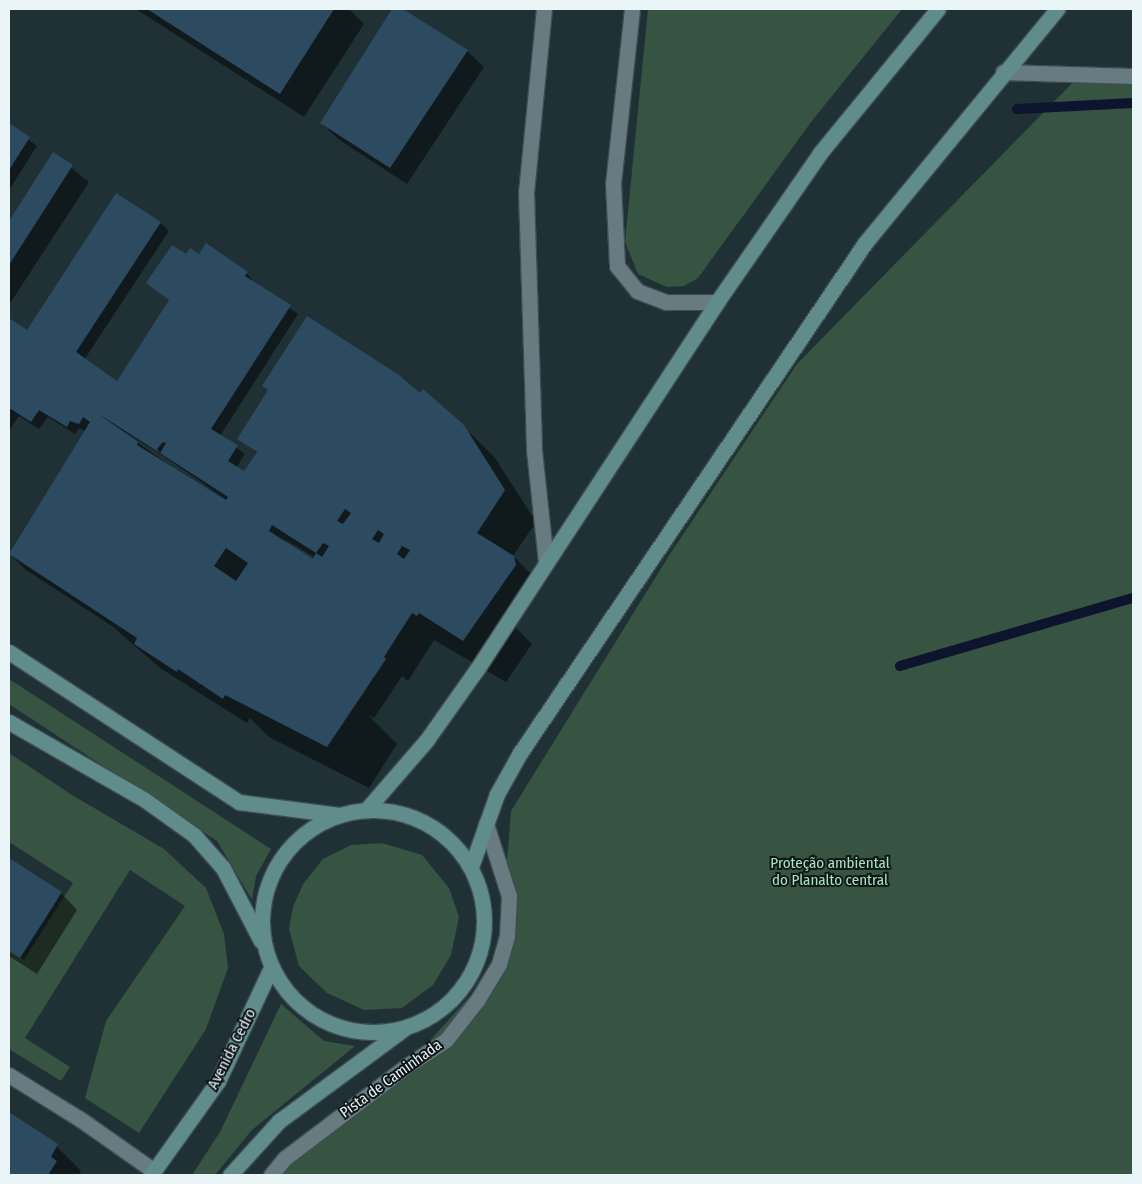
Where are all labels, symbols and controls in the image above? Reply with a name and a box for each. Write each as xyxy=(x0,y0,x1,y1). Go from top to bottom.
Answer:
park label: Proteção ambiental do Planalto central xyxy=(770,854,890,889)
street label: Avenida Cedro xyxy=(204,1006,260,1092)
street label: Pista de Caminhada xyxy=(337,1036,445,1122)

